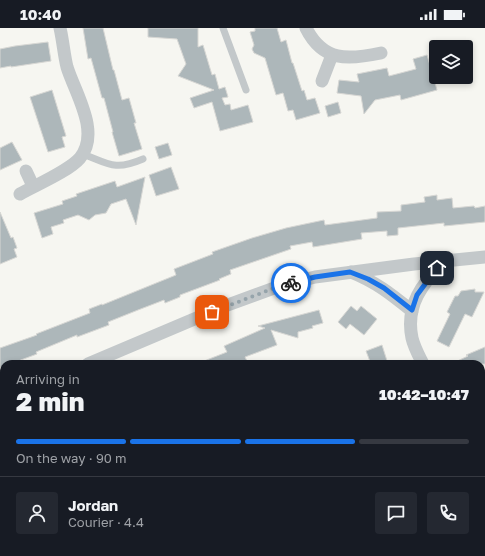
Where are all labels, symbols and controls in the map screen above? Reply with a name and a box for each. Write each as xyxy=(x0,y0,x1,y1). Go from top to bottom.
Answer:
text: 10:40 xyxy=(20,5,61,23)
map controls xyxy=(429,40,473,84)
button: layers xyxy=(429,40,473,84)
pin xyxy=(420,251,454,285)
icon: home xyxy=(426,257,448,279)
courier xyxy=(271,263,311,303)
icon: bike xyxy=(280,272,302,294)
pin xyxy=(195,295,229,329)
icon: bag xyxy=(201,301,223,323)
text: Arriving in xyxy=(16,371,80,387)
text: 10:42–10:47 xyxy=(379,385,469,403)
text: 2 min xyxy=(16,386,84,417)
text: On the way · 90 m xyxy=(16,450,127,466)
button: person xyxy=(16,492,58,534)
button: chat xyxy=(375,492,417,534)
button: phone xyxy=(427,492,469,534)
text: Jordan xyxy=(68,496,118,514)
text: Courier · 4.4 xyxy=(68,514,144,530)

